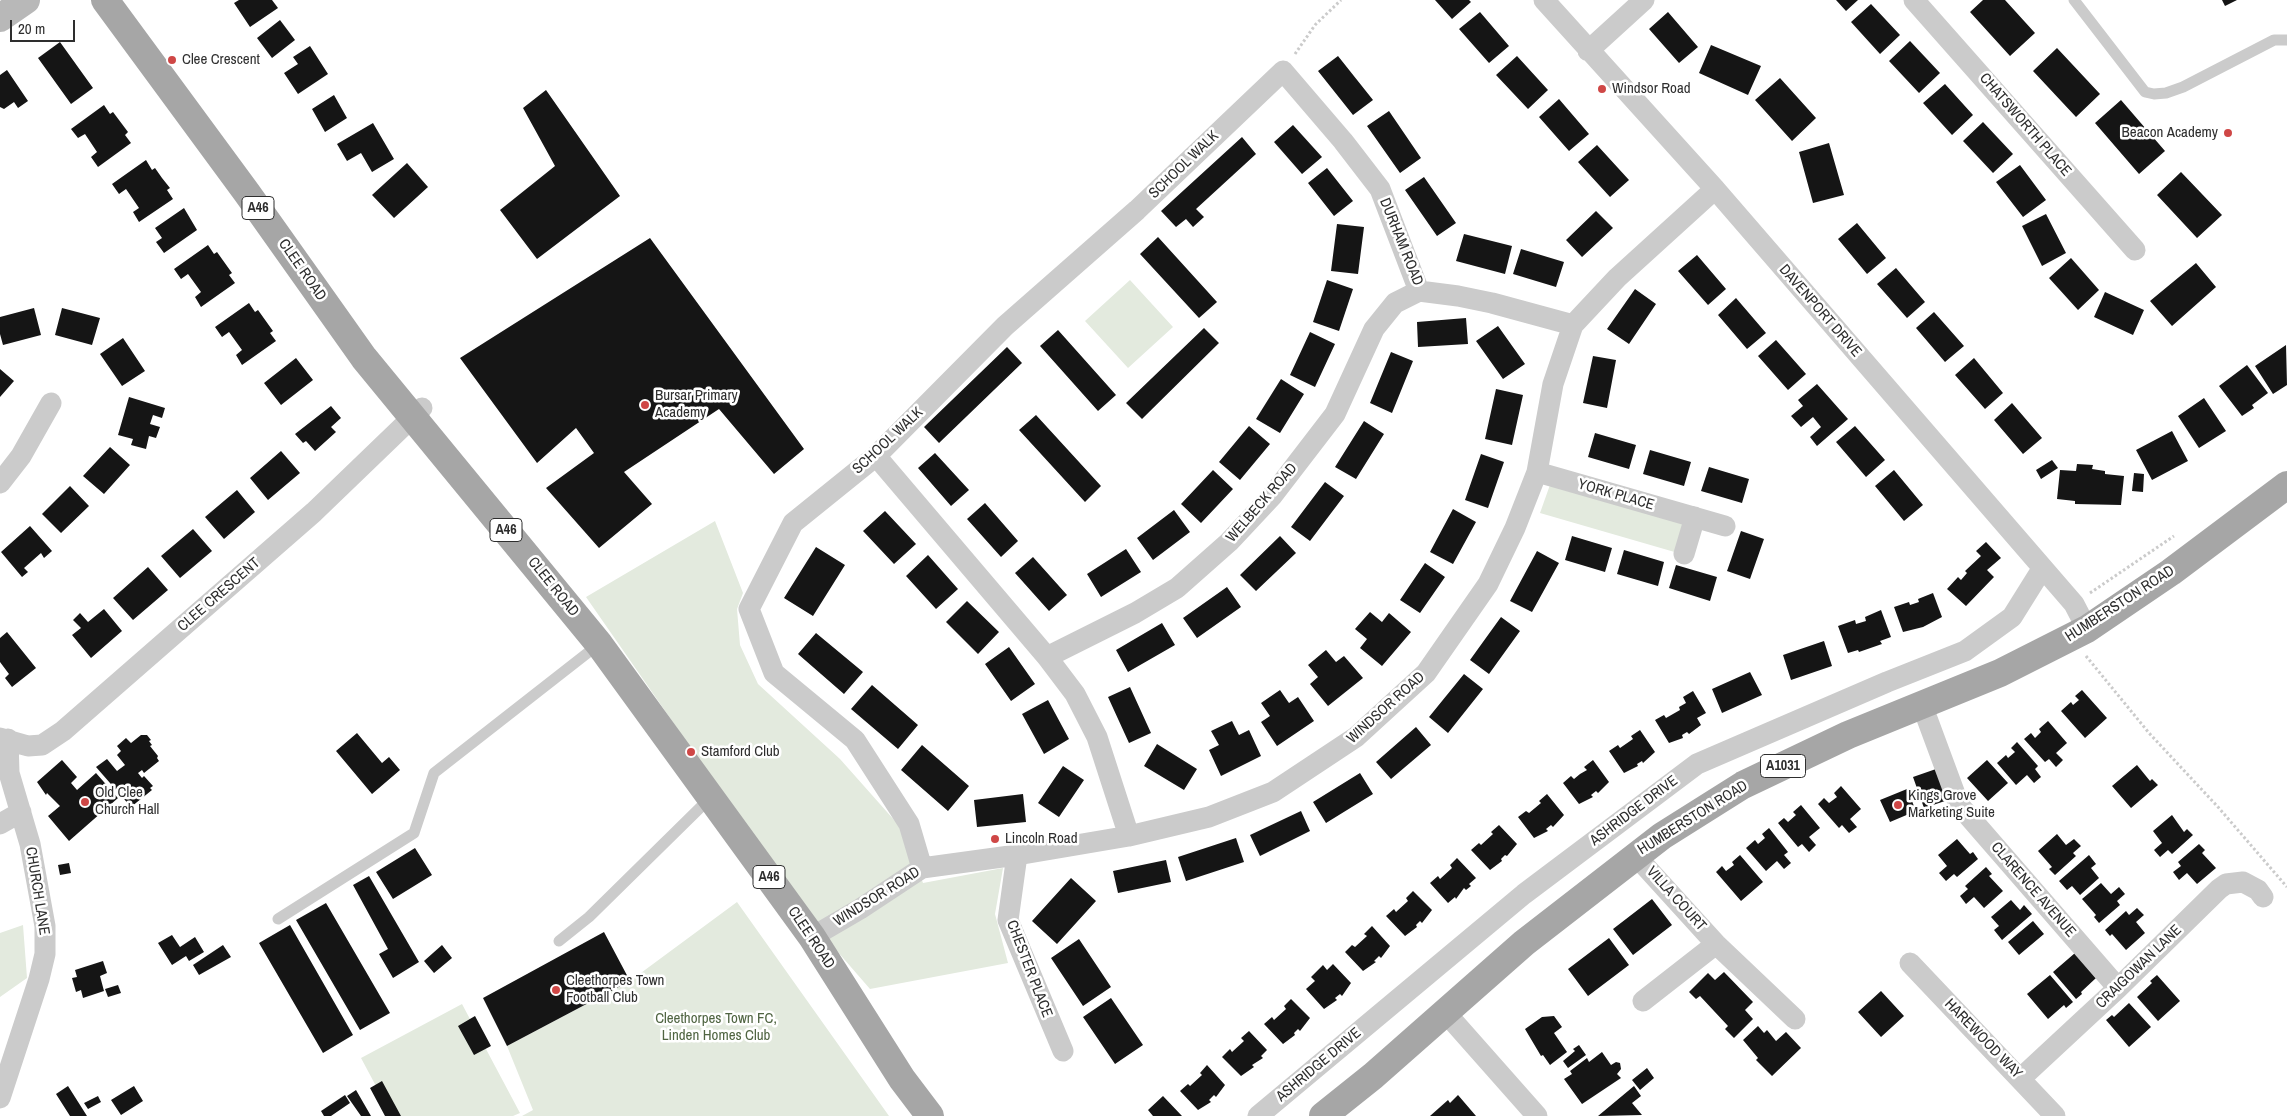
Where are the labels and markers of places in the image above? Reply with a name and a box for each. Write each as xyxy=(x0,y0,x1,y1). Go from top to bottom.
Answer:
place label: Clee Crescent xyxy=(182,51,260,69)
marker: Clee Crescent xyxy=(166,54,178,66)
place label: Windsor Road xyxy=(1612,80,1691,98)
marker: Windsor Road xyxy=(1596,83,1608,95)
place label: Beacon Academy xyxy=(2122,124,2218,142)
marker: Beacon Academy xyxy=(2222,127,2234,139)
place label: Bursar Primary Academy xyxy=(655,387,738,422)
marker: Bursar Primary Academy xyxy=(639,399,651,411)
place label: Stamford Club xyxy=(701,743,780,761)
marker: Stamford Club xyxy=(685,746,697,758)
place label: Old Clee Church Hall xyxy=(95,784,159,819)
place label: Kings Grove Marketing Suite xyxy=(1908,787,1995,822)
marker: Old Clee Church Hall xyxy=(79,796,91,808)
marker: Kings Grove Marketing Suite xyxy=(1892,799,1904,811)
place label: Lincoln Road xyxy=(1005,830,1077,848)
marker: Lincoln Road xyxy=(989,833,1001,845)
place label: Cleethorpes Town Football Club xyxy=(566,972,664,1007)
marker: Cleethorpes Town Football Club xyxy=(550,984,562,996)

